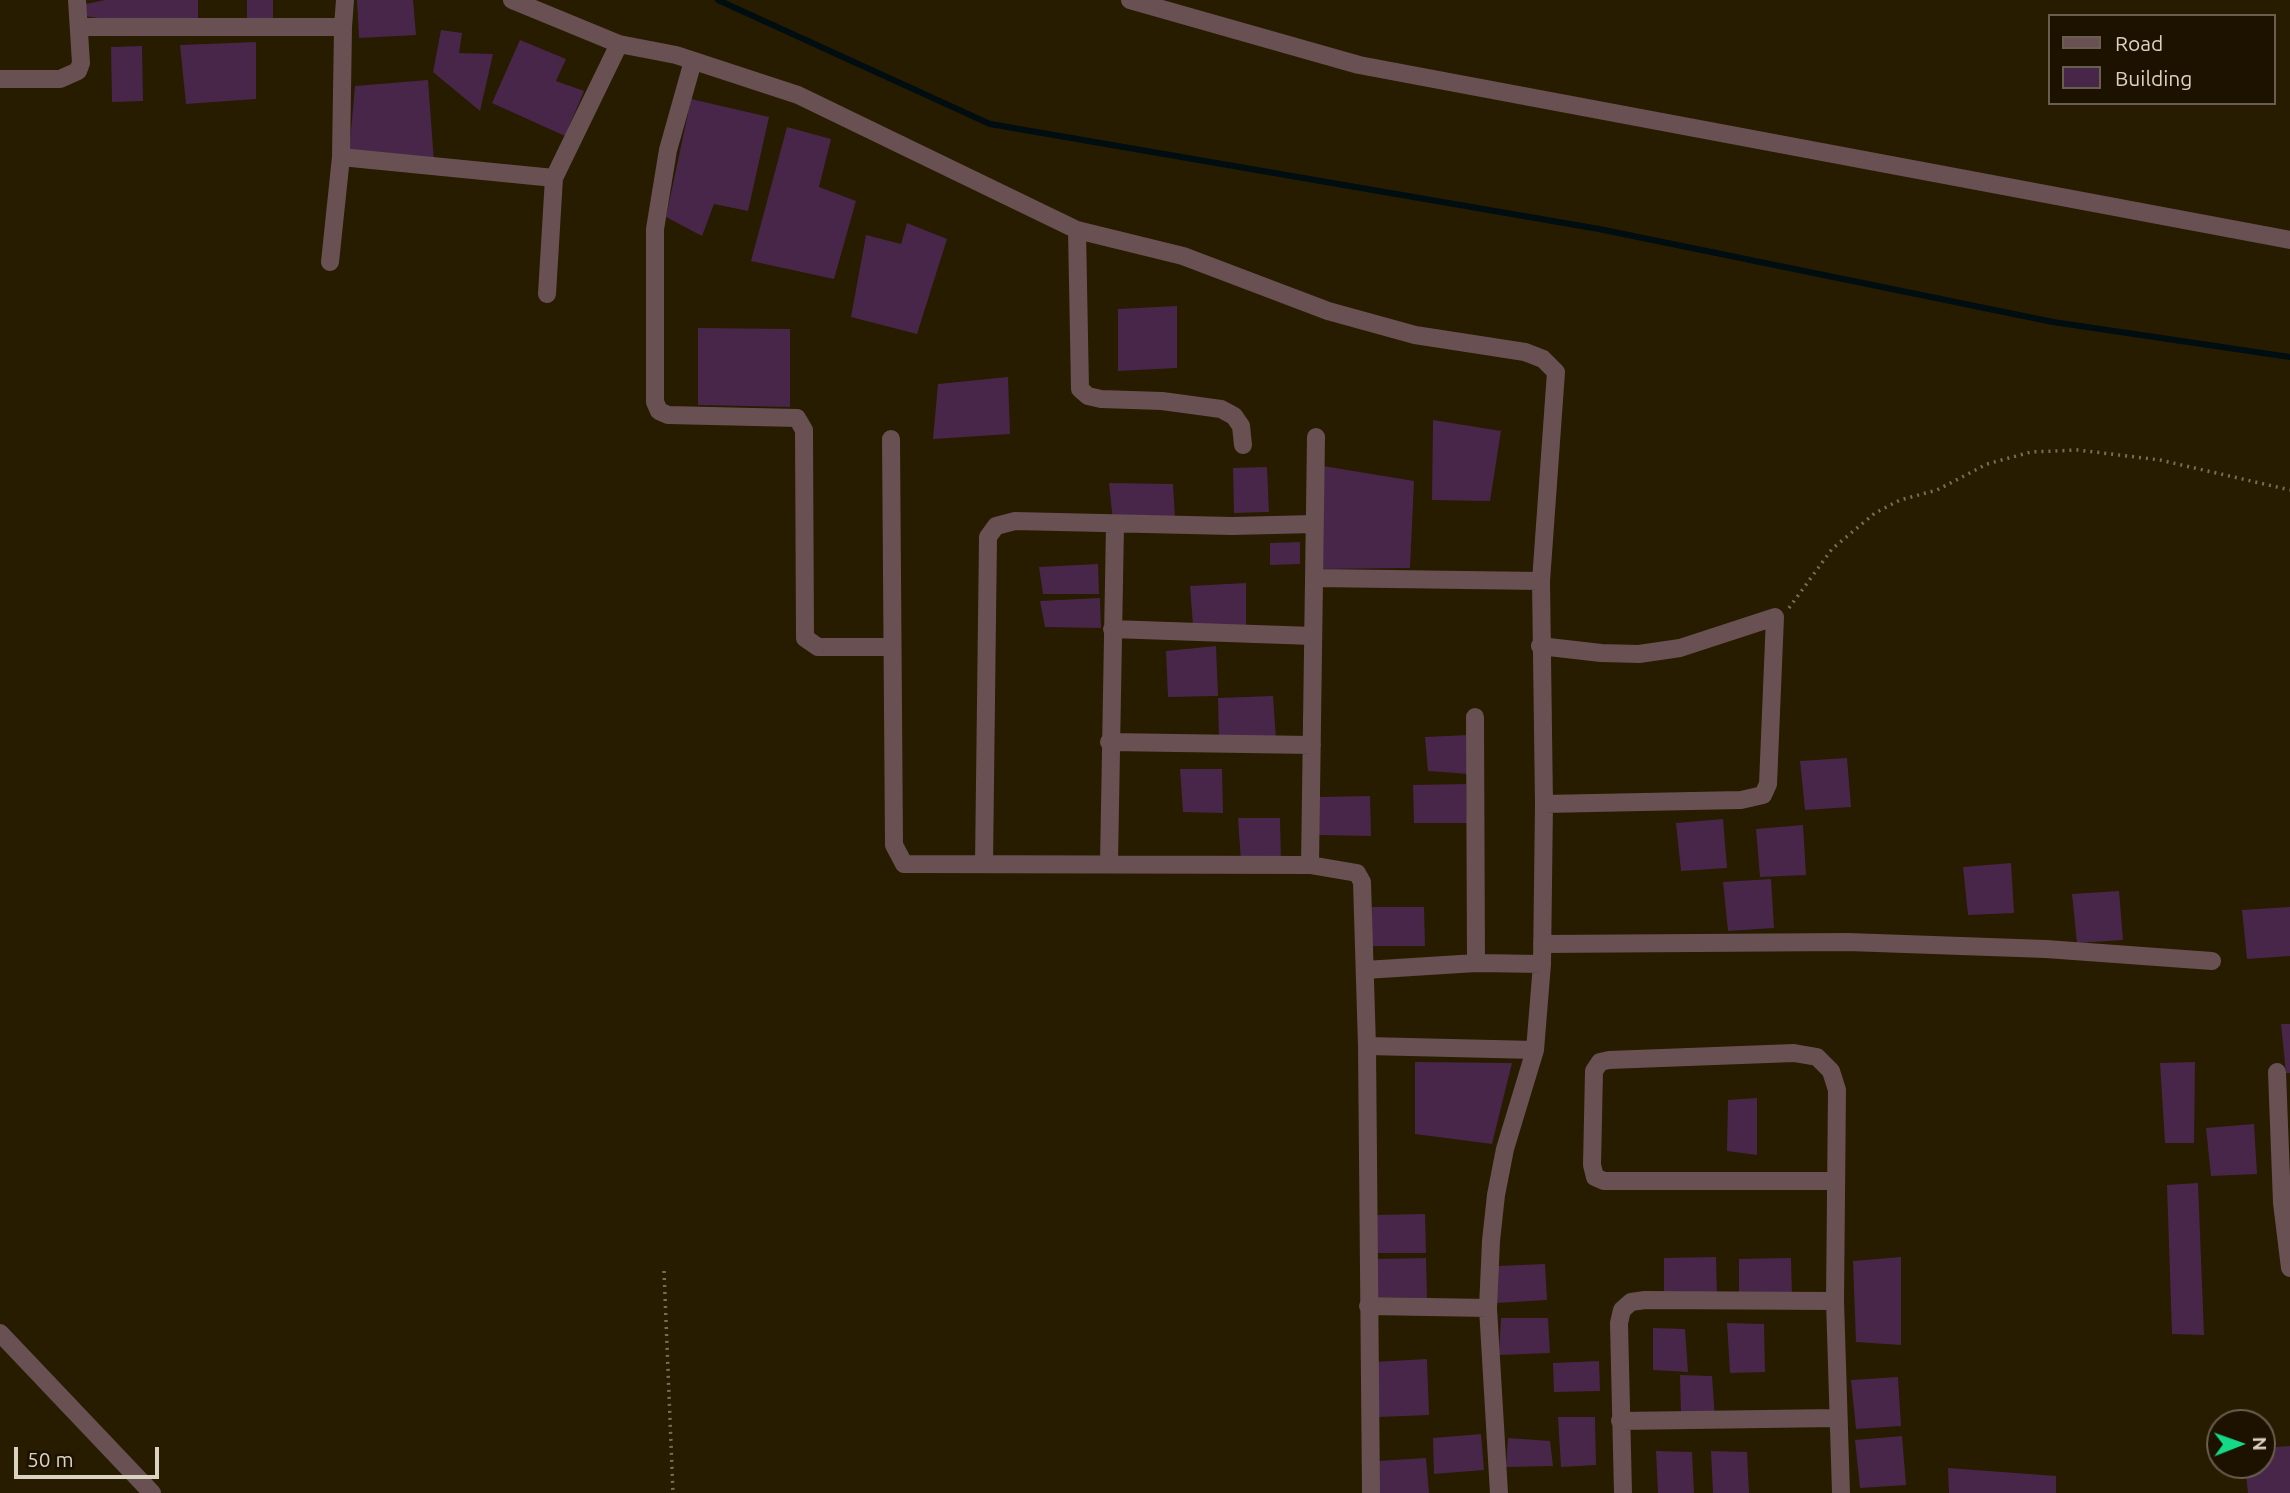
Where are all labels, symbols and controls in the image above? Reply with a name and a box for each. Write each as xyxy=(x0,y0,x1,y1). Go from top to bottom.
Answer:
legend xyxy=(2048,14,2276,105)
text: Road xyxy=(2115,31,2163,55)
text: Building xyxy=(2115,66,2192,90)
north arrow xyxy=(2206,1409,2276,1479)
scale bar xyxy=(18,1434,163,1478)
text: N xyxy=(2249,1436,2271,1451)
text: 50 m xyxy=(27,1447,74,1471)

